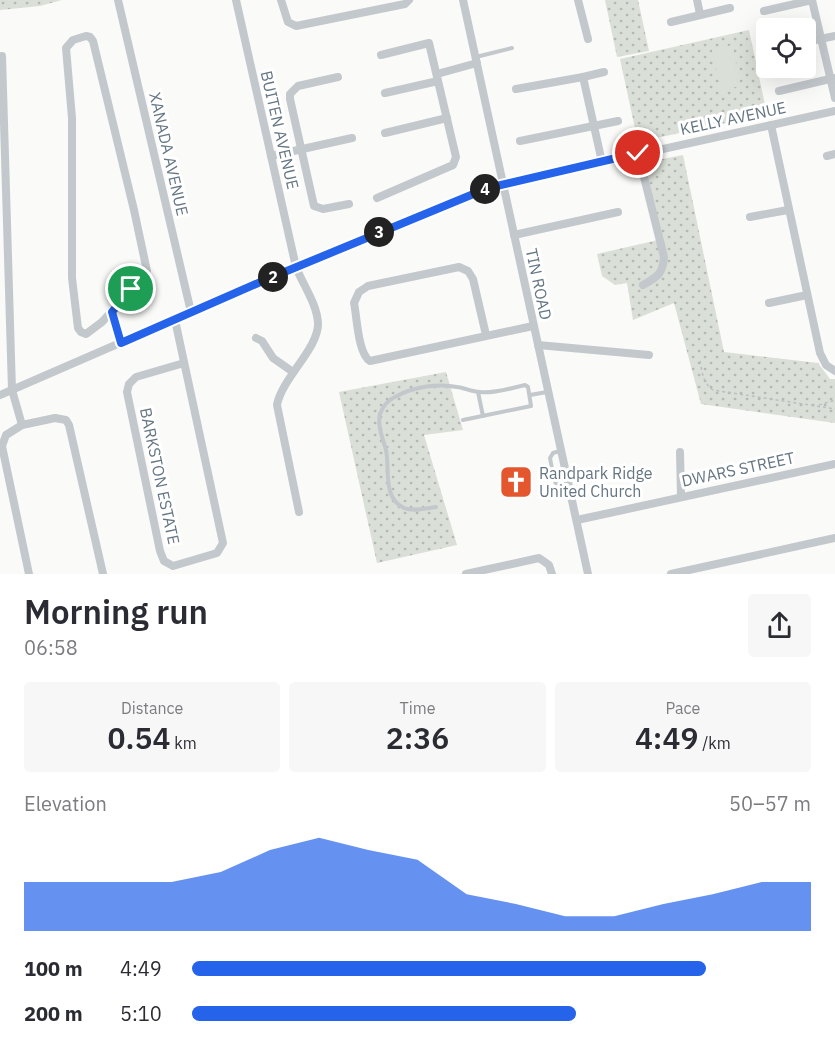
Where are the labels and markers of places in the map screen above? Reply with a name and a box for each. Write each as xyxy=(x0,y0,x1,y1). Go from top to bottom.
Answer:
pin xyxy=(612,127,663,178)
pin: 4 xyxy=(470,174,500,204)
pin: 3 xyxy=(364,217,394,247)
pin: 2 xyxy=(258,262,288,292)
pin xyxy=(105,263,156,314)
place label: Randpark Ridge United Church xyxy=(539,463,653,501)
church icon: Randpark Ridge United Church xyxy=(498,464,534,500)

